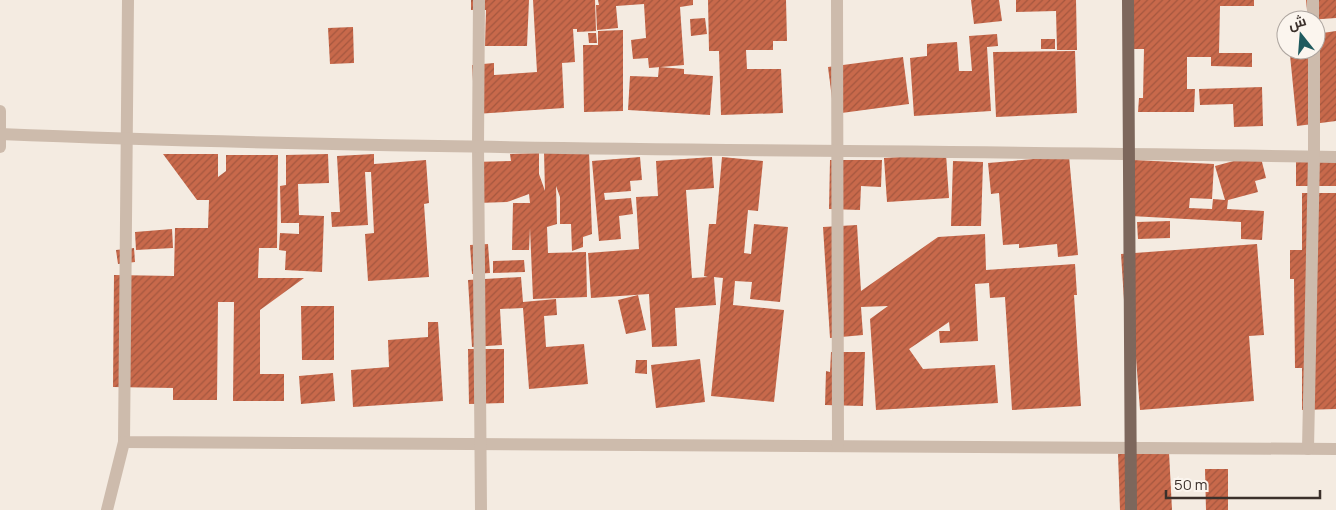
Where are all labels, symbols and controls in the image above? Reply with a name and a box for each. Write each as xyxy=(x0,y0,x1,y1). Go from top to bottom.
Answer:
north arrow xyxy=(1276,10,1326,60)
text: ش xyxy=(1286,10,1308,34)
scale bar xyxy=(1166,468,1320,500)
text: 50 m xyxy=(1174,474,1208,495)

